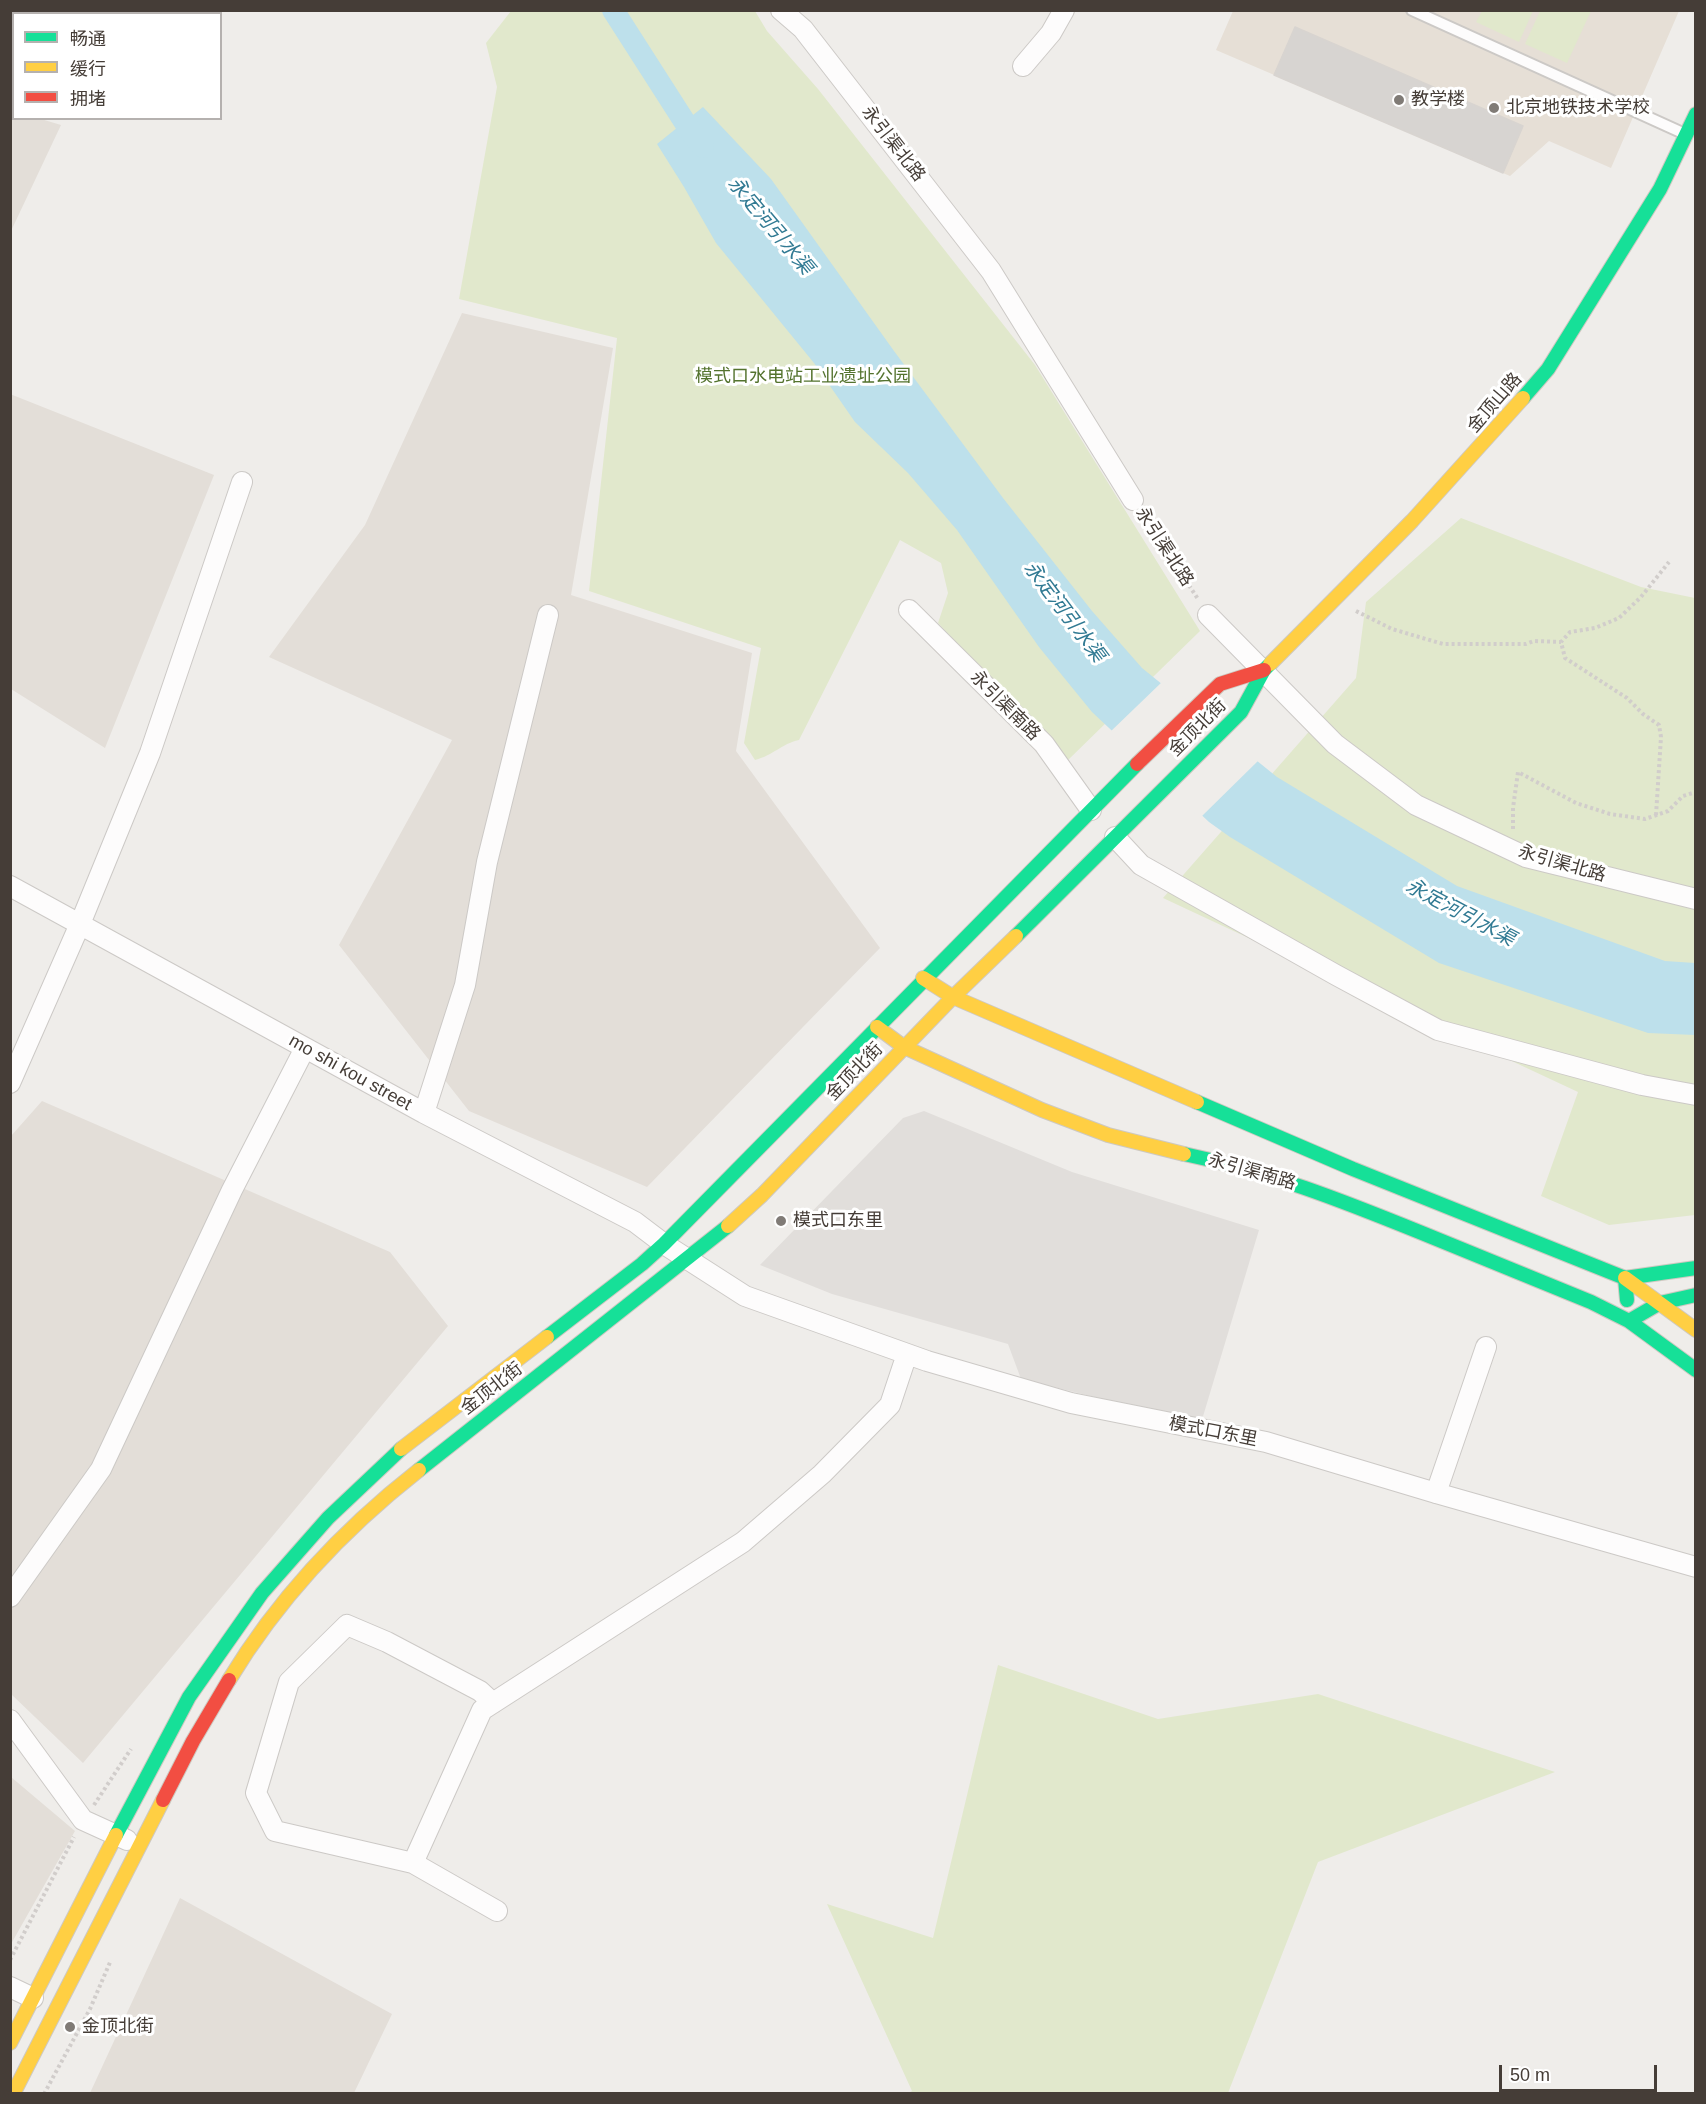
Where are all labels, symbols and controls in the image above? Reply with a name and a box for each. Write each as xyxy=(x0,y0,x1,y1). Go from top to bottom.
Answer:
legend xyxy=(12,12,222,120)
text: 畅通 xyxy=(70,29,106,49)
text: 缓行 xyxy=(70,59,106,79)
text: 拥堵 xyxy=(70,89,106,109)
place label: 教学楼 xyxy=(1411,89,1465,111)
marker: 教学楼 xyxy=(1392,93,1406,107)
place label: 北京地铁技术学校 xyxy=(1506,97,1650,119)
marker: 北京地铁技术学校 xyxy=(1487,101,1501,115)
street label: 永引渠北路 xyxy=(857,102,929,186)
water label: 永定河引水渠 xyxy=(722,172,818,280)
park label: 模式口水电站工业遗址公园 xyxy=(695,366,911,388)
street label: 金顶山路 xyxy=(1463,369,1527,437)
street label: 永引渠北路 xyxy=(1130,503,1198,591)
water label: 永定河引水渠 xyxy=(1018,557,1110,667)
street label: 永引渠南路 xyxy=(966,667,1044,745)
street label: 金顶北街 xyxy=(1165,695,1231,761)
street label: 永引渠北路 xyxy=(1516,841,1608,887)
water label: 永定河引水渠 xyxy=(1401,874,1519,952)
street label: mo shi kou street xyxy=(285,1030,415,1116)
street label: 金顶北街 xyxy=(822,1039,888,1105)
street label: 永引渠南路 xyxy=(1206,1149,1298,1195)
place label: 模式口东里 xyxy=(793,1210,883,1232)
marker: 模式口东里 xyxy=(774,1214,788,1228)
street label: 金顶北街 xyxy=(457,1358,527,1420)
street label: 模式口东里 xyxy=(1167,1413,1259,1451)
place label: 金顶北街 xyxy=(82,2016,154,2038)
marker: 金顶北街 xyxy=(63,2020,77,2034)
scale bar xyxy=(1502,2053,1660,2091)
text: 50 m xyxy=(1510,2065,1550,2085)

